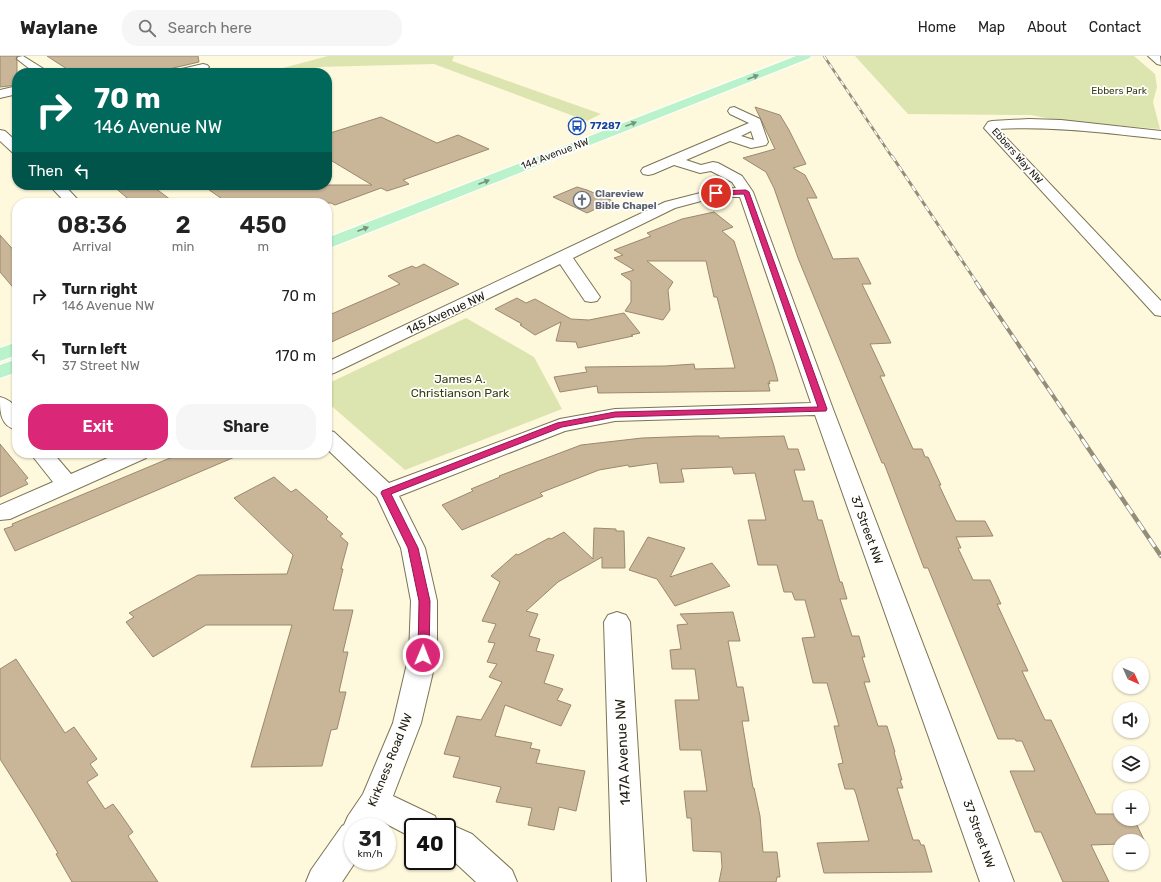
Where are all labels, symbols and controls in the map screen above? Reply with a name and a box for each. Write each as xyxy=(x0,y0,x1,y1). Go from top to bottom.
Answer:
search box xyxy=(122,10,402,46)
text: Waylane xyxy=(20,16,98,39)
icon: search xyxy=(136,17,158,39)
text: Search here xyxy=(168,19,252,37)
text: Home xyxy=(918,19,956,36)
text: Map xyxy=(978,19,1005,36)
text: About xyxy=(1027,19,1067,36)
text: Contact xyxy=(1089,19,1141,36)
one-way arrow xyxy=(747,74,758,80)
text: 70 m xyxy=(94,82,161,115)
icon: right xyxy=(28,84,80,136)
park label: Ebbers Park xyxy=(1091,85,1148,97)
text: 146 Avenue NW xyxy=(94,116,222,138)
bus stop icon: 77287 xyxy=(567,116,587,136)
place label: 77287 xyxy=(590,120,621,132)
one-way arrow xyxy=(626,121,638,127)
street label: Ebbers Way NW xyxy=(989,126,1045,186)
street label: 144 Avenue NW xyxy=(520,136,590,172)
icon: left xyxy=(71,160,93,182)
text: Then xyxy=(28,162,63,180)
pin xyxy=(699,176,733,210)
one-way arrow xyxy=(479,178,491,184)
icon: arrive xyxy=(705,182,727,204)
place label: Clareview Bible Chapel xyxy=(595,188,657,212)
church icon: Clareview Bible Chapel xyxy=(572,190,592,210)
text: 08:36 xyxy=(57,211,127,239)
text: 2 xyxy=(176,211,191,239)
text: 450 xyxy=(240,211,287,239)
one-way arrow xyxy=(358,226,370,232)
text: Arrival xyxy=(72,239,111,254)
text: min xyxy=(172,239,194,254)
text: m xyxy=(257,239,269,254)
text: Turn right xyxy=(62,280,137,298)
icon: right xyxy=(28,285,50,307)
text: 70 m xyxy=(282,287,316,305)
street label: 145 Avenue NW xyxy=(404,288,488,337)
text: 146 Avenue NW xyxy=(62,298,154,313)
text: Turn left xyxy=(62,340,127,358)
icon: left xyxy=(28,345,50,367)
text: 170 m xyxy=(275,347,316,365)
text: 37 Street NW xyxy=(62,358,140,373)
park label: James A. Christianson Park xyxy=(411,372,510,400)
button: Exit xyxy=(28,404,168,450)
button: Share xyxy=(176,404,316,450)
street label: 37 Street NW xyxy=(848,494,886,567)
position arrow xyxy=(402,634,444,676)
north arrow xyxy=(1113,658,1149,694)
map controls xyxy=(1113,658,1149,870)
street label: 147A Avenue NW xyxy=(612,698,634,806)
button: sound xyxy=(1113,702,1149,738)
street label: Kirkness Road NW xyxy=(365,711,415,809)
button: layers xyxy=(1113,746,1149,782)
button: + xyxy=(1113,790,1149,826)
street label: 37 Street NW xyxy=(960,798,998,871)
speed limit sign: 40 xyxy=(404,818,456,870)
text: 31 xyxy=(359,827,381,851)
button: − xyxy=(1113,834,1149,870)
text: km/h xyxy=(358,848,382,860)

